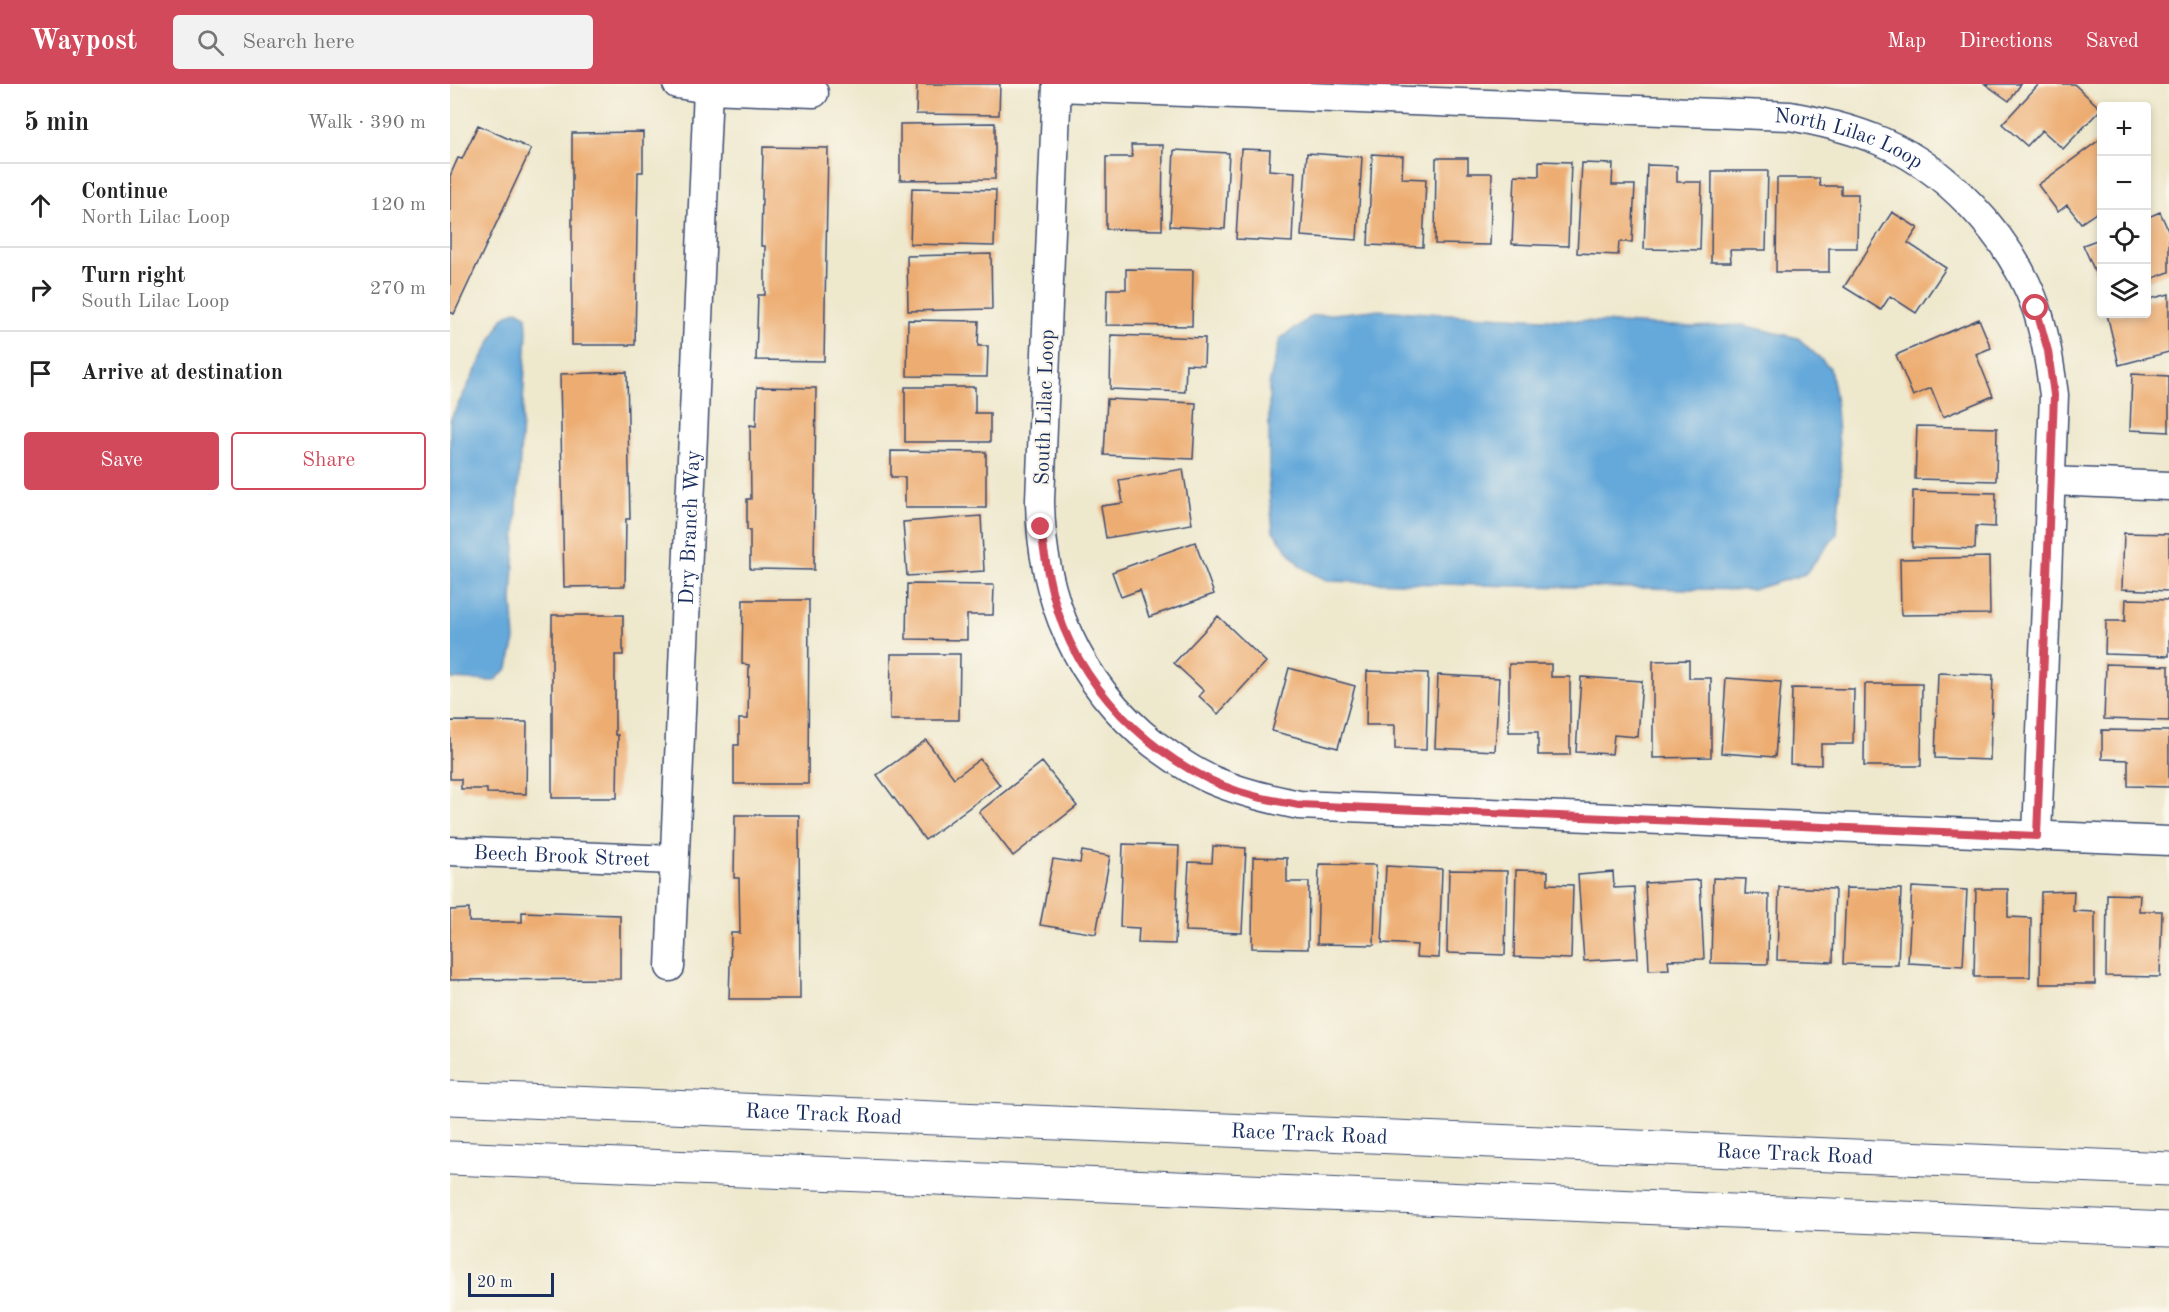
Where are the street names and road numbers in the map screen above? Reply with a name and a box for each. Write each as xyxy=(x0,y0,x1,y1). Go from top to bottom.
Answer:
street label: North Lilac Loop xyxy=(1774,106,1926,173)
street label: South Lilac Loop xyxy=(1032,329,1059,485)
street label: Dry Branch Way xyxy=(677,449,704,606)
street label: Beech Brook Street xyxy=(473,843,651,871)
street label: Race Track Road xyxy=(745,1101,902,1129)
street label: Race Track Road xyxy=(1230,1121,1388,1149)
street label: Race Track Road xyxy=(1716,1141,1874,1169)

